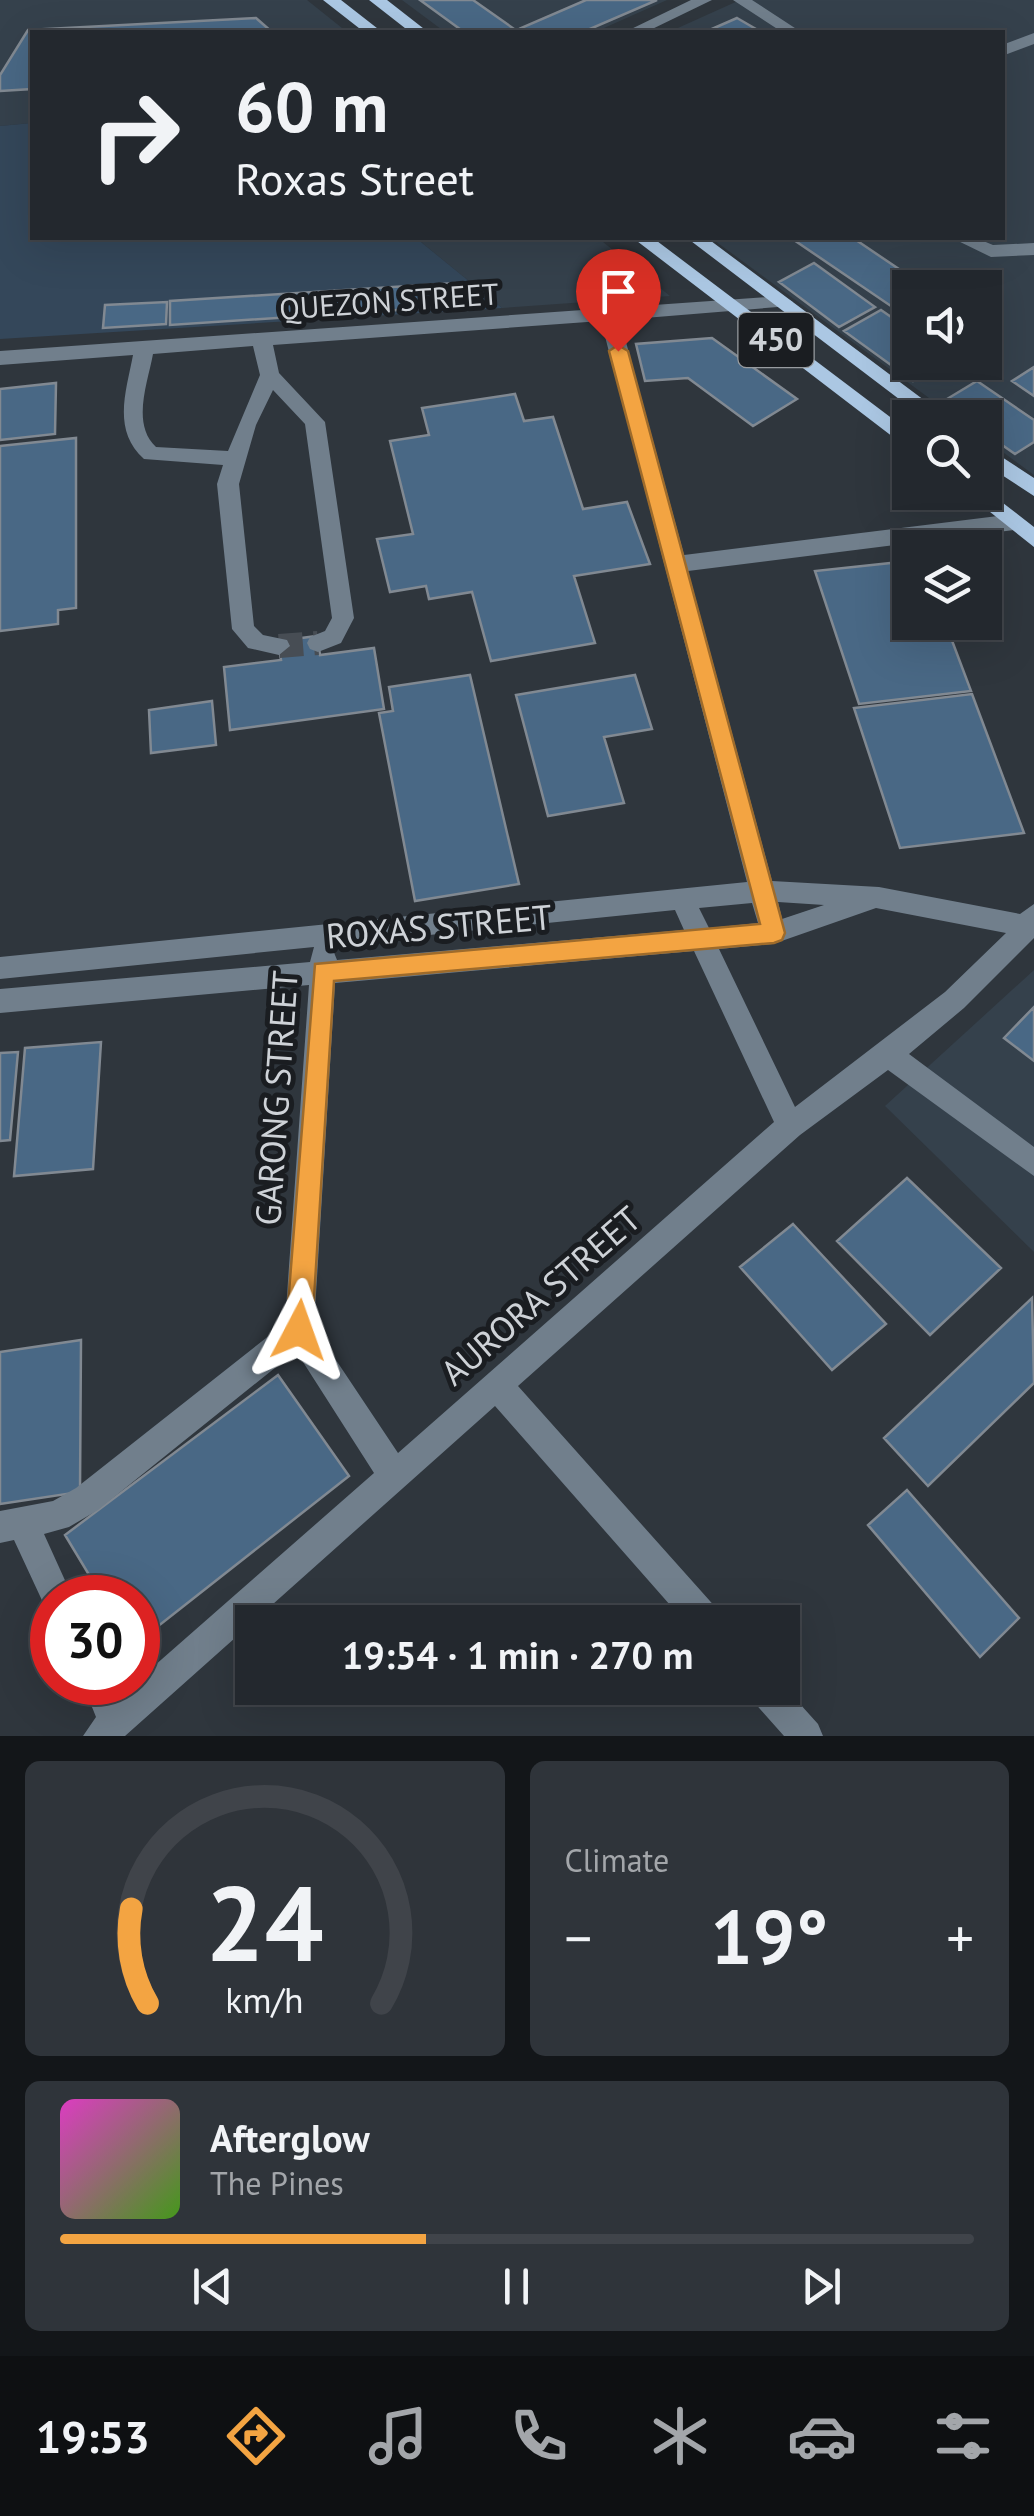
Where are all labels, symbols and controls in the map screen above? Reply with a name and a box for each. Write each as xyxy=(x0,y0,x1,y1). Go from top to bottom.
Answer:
text: 60 m xyxy=(235,61,388,151)
icon: right xyxy=(70,70,200,200)
text: Roxas Street xyxy=(235,149,474,207)
pin xyxy=(576,249,661,352)
icon: arrive xyxy=(591,264,646,319)
map controls xyxy=(892,270,1002,640)
button: sound xyxy=(892,270,1002,380)
street label: QUEZON STREET xyxy=(278,273,500,328)
road number: 450 xyxy=(738,313,814,367)
button: search xyxy=(892,400,1002,510)
button: layers xyxy=(892,530,1002,640)
street label: ROXAS STREET xyxy=(324,893,554,959)
street label: GARONG STREET xyxy=(244,969,308,1227)
street label: AURORA STREET xyxy=(431,1196,650,1395)
position arrow xyxy=(247,1278,351,1382)
speed limit sign: 30 xyxy=(30,1575,160,1705)
text: 19:54 · 1 min · 270 m xyxy=(342,1630,693,1679)
text: Climate xyxy=(565,1839,669,1881)
text: 24 xyxy=(206,1855,324,1990)
text: 19° xyxy=(710,1888,828,1985)
text: − xyxy=(565,1902,592,1973)
text: + xyxy=(946,1902,974,1973)
text: km/h xyxy=(226,1977,304,2023)
text: Afterglow xyxy=(210,2113,370,2162)
text: The Pines xyxy=(210,2162,344,2204)
icon: previous xyxy=(185,2259,240,2314)
icon: pause xyxy=(489,2259,544,2314)
icon: next xyxy=(794,2259,849,2314)
icon: directions xyxy=(221,2401,291,2471)
icon: music xyxy=(363,2401,433,2471)
icon: phone xyxy=(504,2401,574,2471)
icon: climate xyxy=(645,2401,715,2471)
icon: car xyxy=(787,2401,857,2471)
icon: filters xyxy=(928,2401,998,2471)
text: 19:53 xyxy=(36,2407,150,2465)

